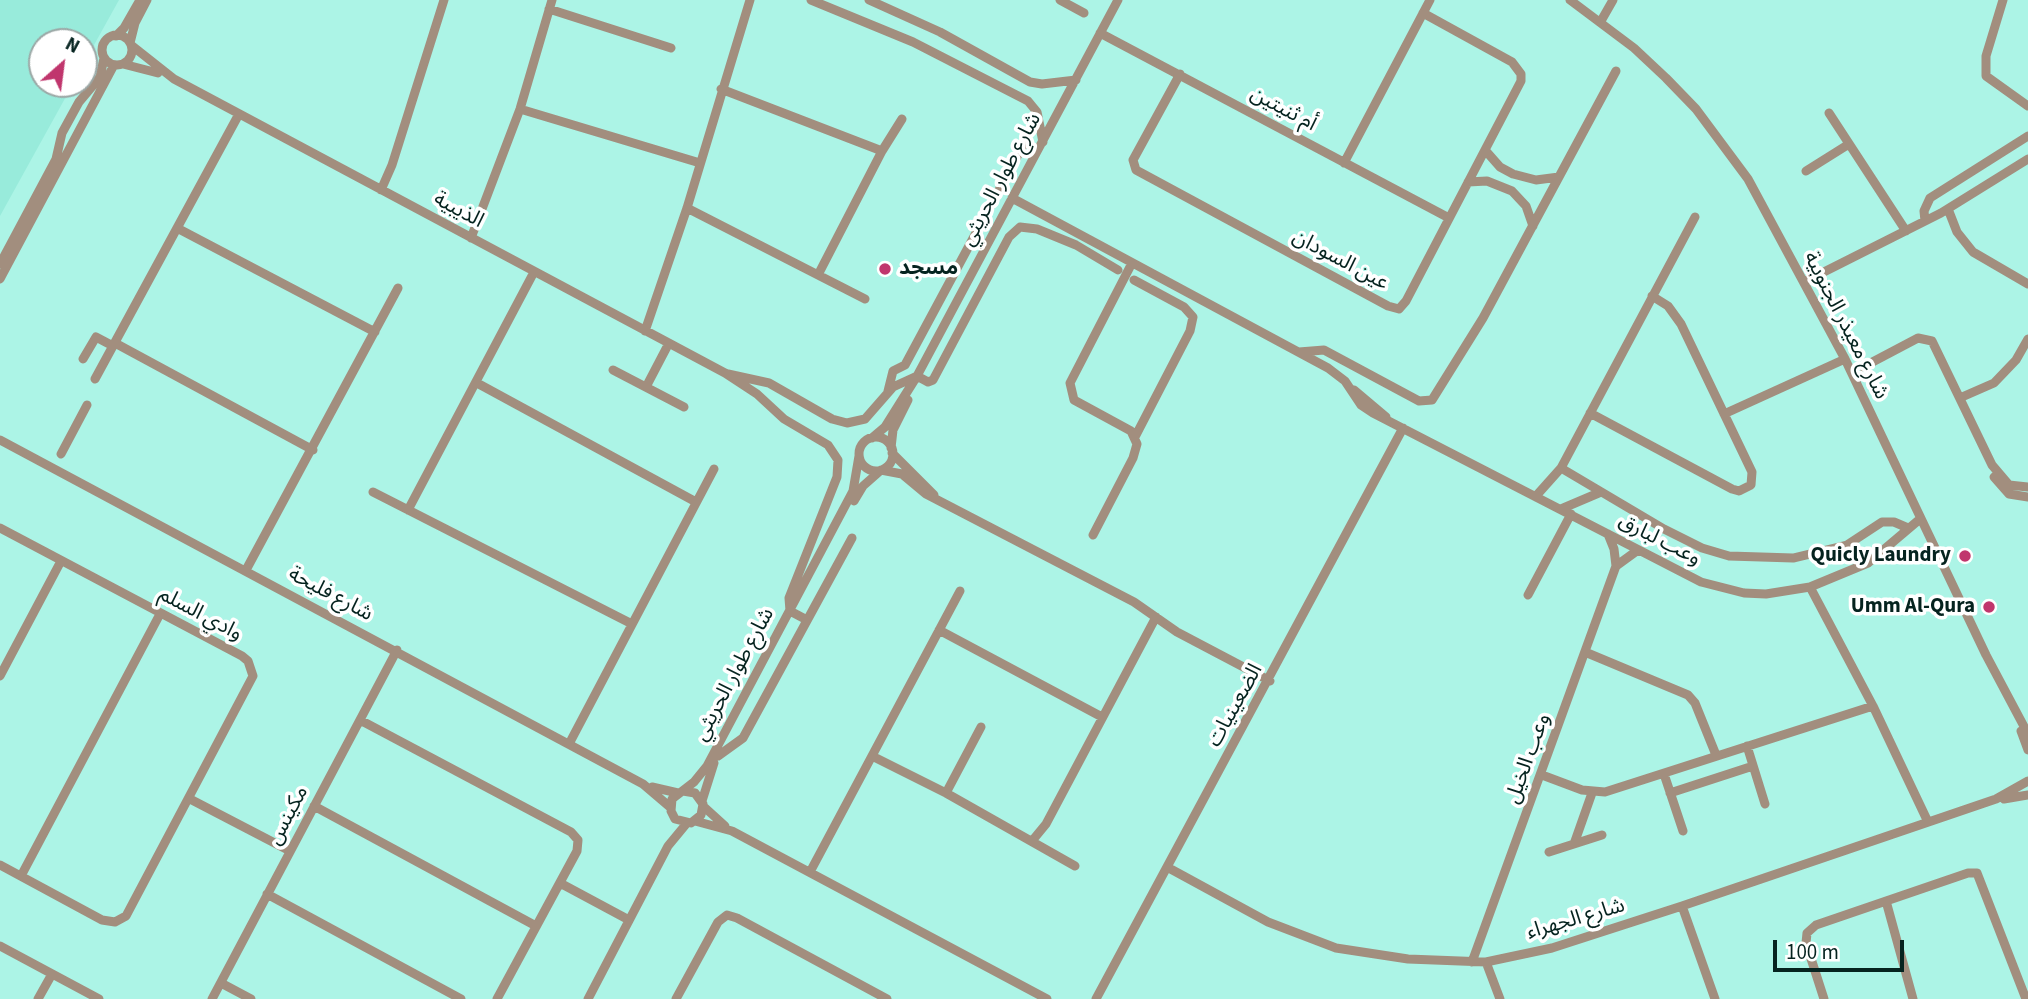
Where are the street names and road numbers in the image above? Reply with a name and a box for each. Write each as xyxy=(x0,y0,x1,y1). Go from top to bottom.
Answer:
street label: أم ثنيتين xyxy=(1245,82,1321,138)
street label: شارع طوار الحريثي xyxy=(956,109,1048,251)
street label: الذيبية xyxy=(429,187,487,235)
street label: عين السودان xyxy=(1287,225,1393,297)
street label: شارع معيذر الجنوبية xyxy=(1797,248,1893,404)
street label: وعب لبارق xyxy=(1614,510,1704,572)
street label: شارع فليحة xyxy=(283,562,377,628)
street label: وادي السلم xyxy=(154,583,246,647)
street label: شارع طوار الحريثي xyxy=(689,604,781,746)
street label: الضعينيات xyxy=(1203,660,1269,752)
street label: وعب الخيل xyxy=(1501,710,1557,808)
street label: مكينس xyxy=(263,782,315,850)
street label: شارع الجهراء xyxy=(1524,894,1628,946)

